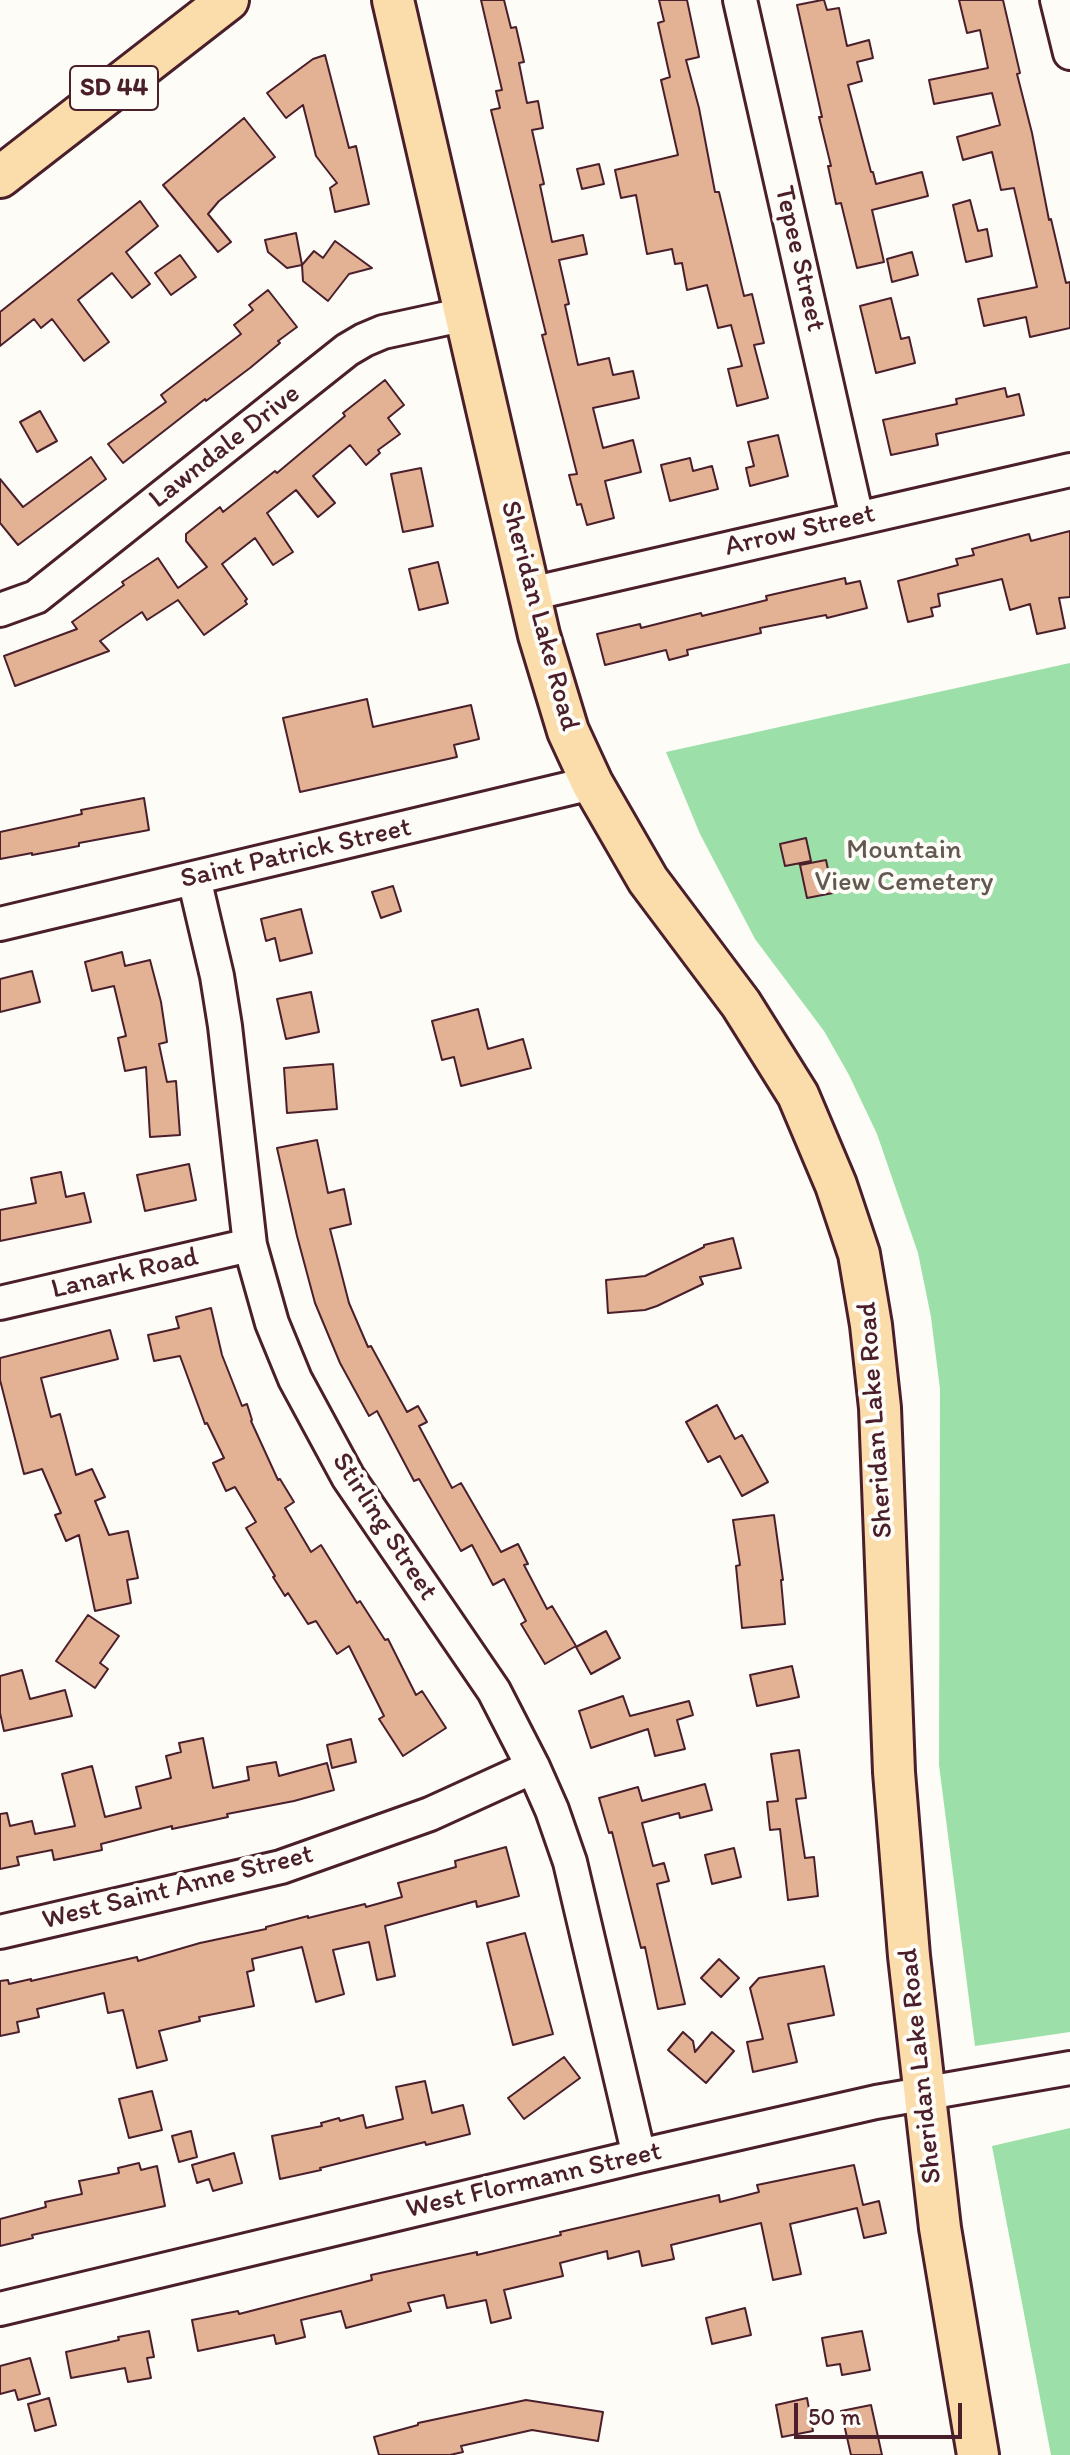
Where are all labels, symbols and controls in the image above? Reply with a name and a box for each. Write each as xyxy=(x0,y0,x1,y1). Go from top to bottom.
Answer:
road number: SD 44 xyxy=(70,66,158,110)
street label: Tepee Street xyxy=(766,183,832,335)
street label: Lawndale Drive xyxy=(143,378,307,516)
street label: Sheridan Lake Road xyxy=(492,497,586,735)
street label: Arrow Street xyxy=(722,497,878,565)
street label: Saint Patrick Street xyxy=(177,811,415,897)
park label: Mountain View Cemetery xyxy=(815,834,993,900)
street label: Lanark Road xyxy=(48,1241,202,1307)
street label: Sheridan Lake Road xyxy=(851,1301,901,1539)
street label: Stirling Street xyxy=(324,1447,444,1607)
street label: West Saint Anne Street xyxy=(39,1838,317,1938)
street label: Sheridan Lake Road xyxy=(892,1946,950,2186)
street label: West Flormann Street xyxy=(403,2135,665,2227)
scale bar xyxy=(798,2387,966,2437)
text: 50 m xyxy=(808,2402,861,2431)

